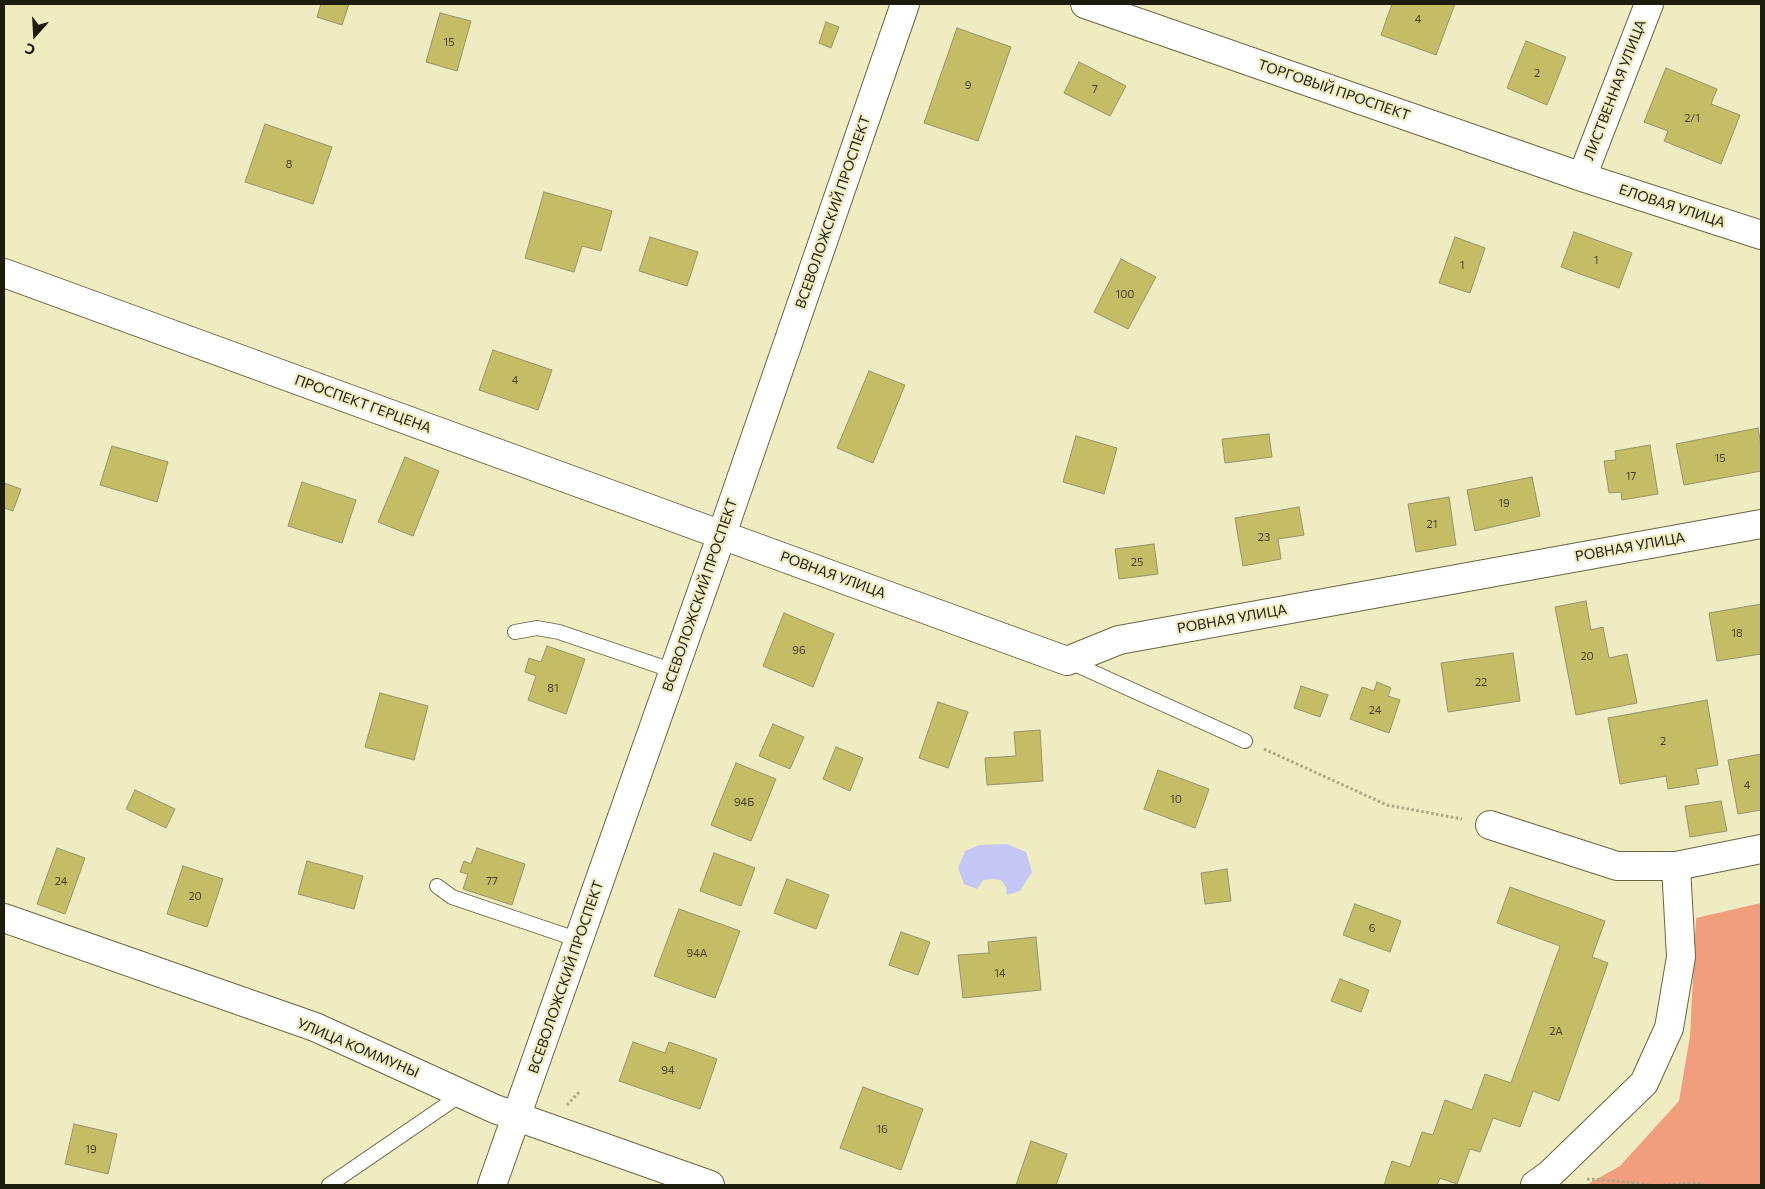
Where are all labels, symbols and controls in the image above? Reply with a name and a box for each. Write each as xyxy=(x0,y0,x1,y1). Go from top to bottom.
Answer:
north arrow xyxy=(10,10,60,60)
house number: 4 xyxy=(1415,12,1421,26)
street label: ЛИСТВЕННАЯ УЛИЦА xyxy=(1580,17,1650,163)
house number: 15 xyxy=(443,35,455,49)
text: С xyxy=(23,40,37,59)
street label: ТОРГОВЫЙ ПРОСПЕКТ xyxy=(1256,56,1412,124)
house number: 2 xyxy=(1534,66,1540,80)
house number: 9 xyxy=(965,78,971,92)
house number: 7 xyxy=(1092,82,1098,96)
house number: 2/1 xyxy=(1684,111,1700,125)
street label: ВСЕВОЛОЖСКИЙ ПРОСПЕКТ xyxy=(792,113,874,311)
house number: 8 xyxy=(286,157,292,171)
street label: ЕЛОВАЯ УЛИЦА xyxy=(1617,181,1727,231)
house number: 1 xyxy=(1594,253,1598,267)
house number: 1 xyxy=(1460,258,1464,272)
house number: 100 xyxy=(1115,287,1135,301)
street label: ПРОСПЕКТ ГЕРЦЕНА xyxy=(292,371,434,437)
house number: 4 xyxy=(512,373,518,387)
house number: 15 xyxy=(1714,451,1726,465)
house number: 17 xyxy=(1626,469,1636,483)
street label: ВСЕВОЛОЖСКИЙ ПРОСПЕКТ xyxy=(659,496,741,694)
house number: 19 xyxy=(1498,496,1510,510)
house number: 21 xyxy=(1427,517,1437,531)
street label: РОВНАЯ УЛИЦА xyxy=(1574,529,1686,565)
house number: 23 xyxy=(1258,530,1270,544)
street label: РОВНАЯ УЛИЦА xyxy=(778,548,888,602)
house number: 25 xyxy=(1131,555,1143,569)
street label: РОВНАЯ УЛИЦА xyxy=(1176,601,1288,637)
house number: 18 xyxy=(1731,626,1743,640)
house number: 96 xyxy=(792,643,806,657)
house number: 20 xyxy=(1580,649,1594,663)
house number: 22 xyxy=(1475,675,1487,689)
house number: 81 xyxy=(547,681,559,695)
house number: 24 xyxy=(1369,703,1381,717)
house number: 2 xyxy=(1660,734,1666,748)
house number: 4 xyxy=(1744,778,1750,792)
house number: 10 xyxy=(1170,792,1182,806)
house number: 94Б xyxy=(734,795,754,809)
house number: 24 xyxy=(55,874,67,888)
house number: 77 xyxy=(486,874,498,888)
street label: ВСЕВОЛОЖСКИЙ ПРОСПЕКТ xyxy=(525,878,607,1076)
house number: 20 xyxy=(188,889,202,903)
house number: 6 xyxy=(1369,921,1375,935)
house number: 94А xyxy=(687,946,707,960)
house number: 14 xyxy=(994,966,1006,980)
street label: УЛИЦА КОММУНЫ xyxy=(294,1015,422,1081)
house number: 2А xyxy=(1549,1024,1563,1038)
house number: 94 xyxy=(661,1063,675,1077)
house number: 16 xyxy=(876,1122,888,1136)
house number: 19 xyxy=(85,1142,97,1156)

